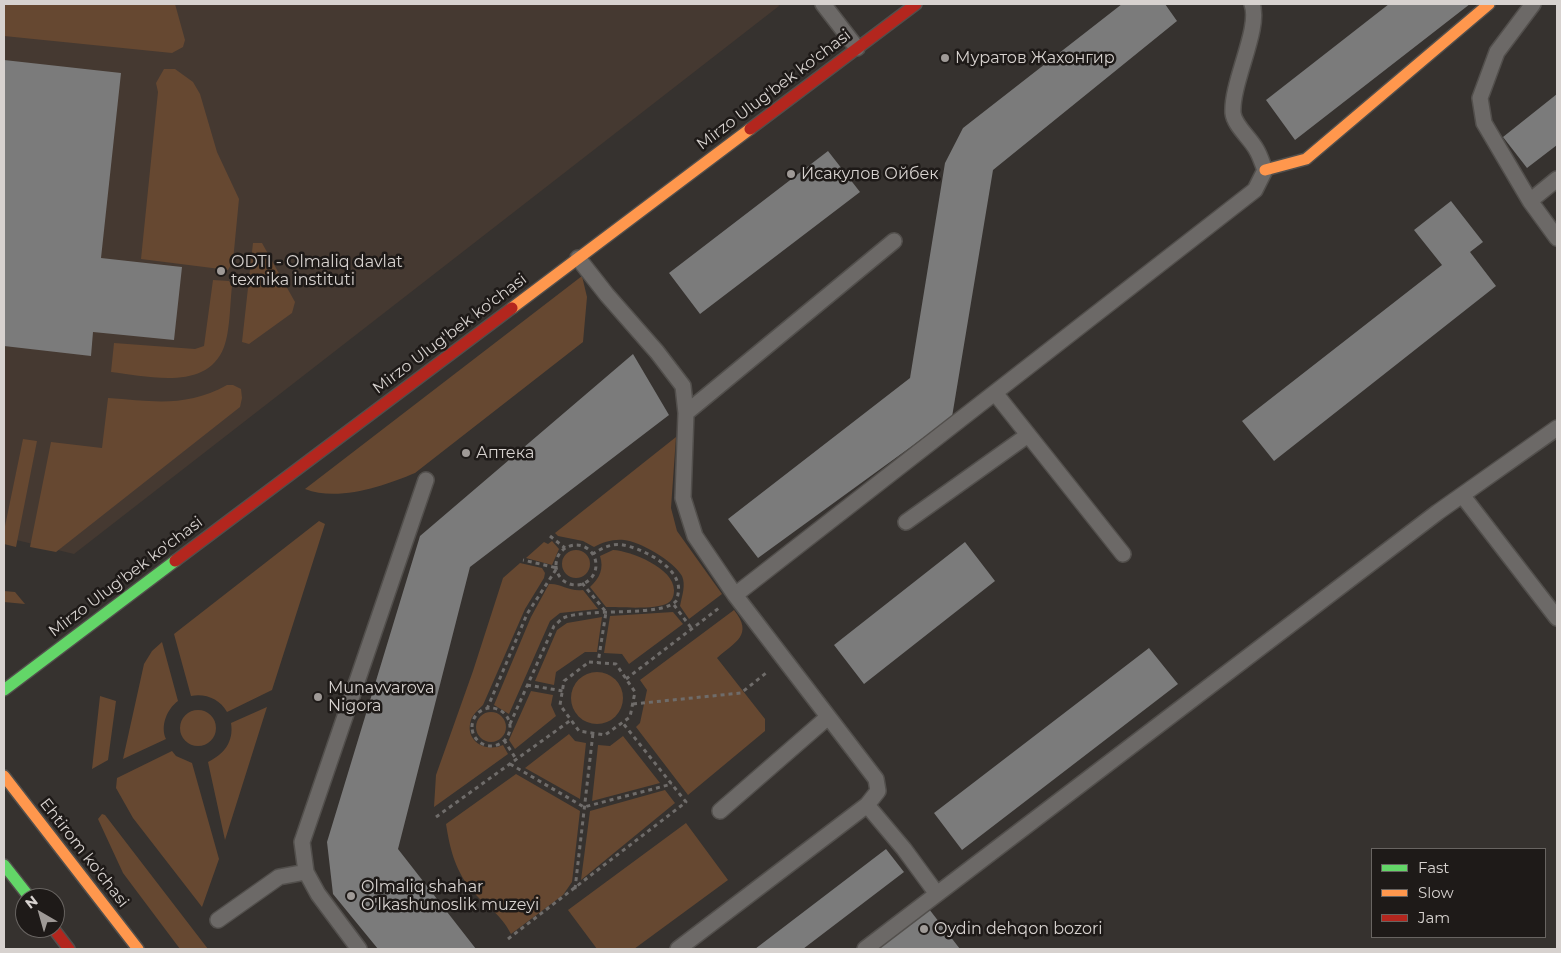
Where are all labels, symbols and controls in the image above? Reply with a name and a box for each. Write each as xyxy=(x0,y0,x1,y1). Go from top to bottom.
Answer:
street label: Mirzo Ulug'bek ko'chasi xyxy=(693,26,855,154)
place label: Муратов Жахонгир xyxy=(955,48,1115,68)
marker: Муратов Жахонгир xyxy=(939,52,951,64)
place label: Исакулов Ойбек xyxy=(801,164,939,184)
marker: Исакулов Ойбек xyxy=(785,168,797,180)
place label: ODTI - Olmaliq davlat texnika instituti xyxy=(231,252,403,290)
marker: ODTI - Olmaliq davlat texnika instituti xyxy=(215,265,227,277)
street label: Mirzo Ulug'bek ko'chasi xyxy=(369,270,531,398)
place label: Аптека xyxy=(476,443,534,463)
marker: Аптека xyxy=(460,447,472,459)
street label: Mirzo Ulug'bek ko'chasi xyxy=(45,513,207,641)
place label: Munavvarova Nigora xyxy=(328,678,434,716)
marker: Munavvarova Nigora xyxy=(312,691,324,703)
street label: Ehtirom ko'chasi xyxy=(35,795,133,911)
legend xyxy=(1371,848,1546,938)
text: Fast xyxy=(1418,858,1449,877)
place label: Olmaliq shahar O'lkashunoslik muzeyi xyxy=(361,877,539,915)
text: Slow xyxy=(1418,883,1454,902)
north arrow xyxy=(15,888,65,938)
marker: Olmaliq shahar O'lkashunoslik muzeyi xyxy=(345,890,357,902)
text: N xyxy=(21,891,41,913)
text: Jam xyxy=(1418,908,1450,927)
place label: Oydin dehqon bozori xyxy=(934,919,1103,939)
marker: Oydin dehqon bozori xyxy=(918,923,930,935)

